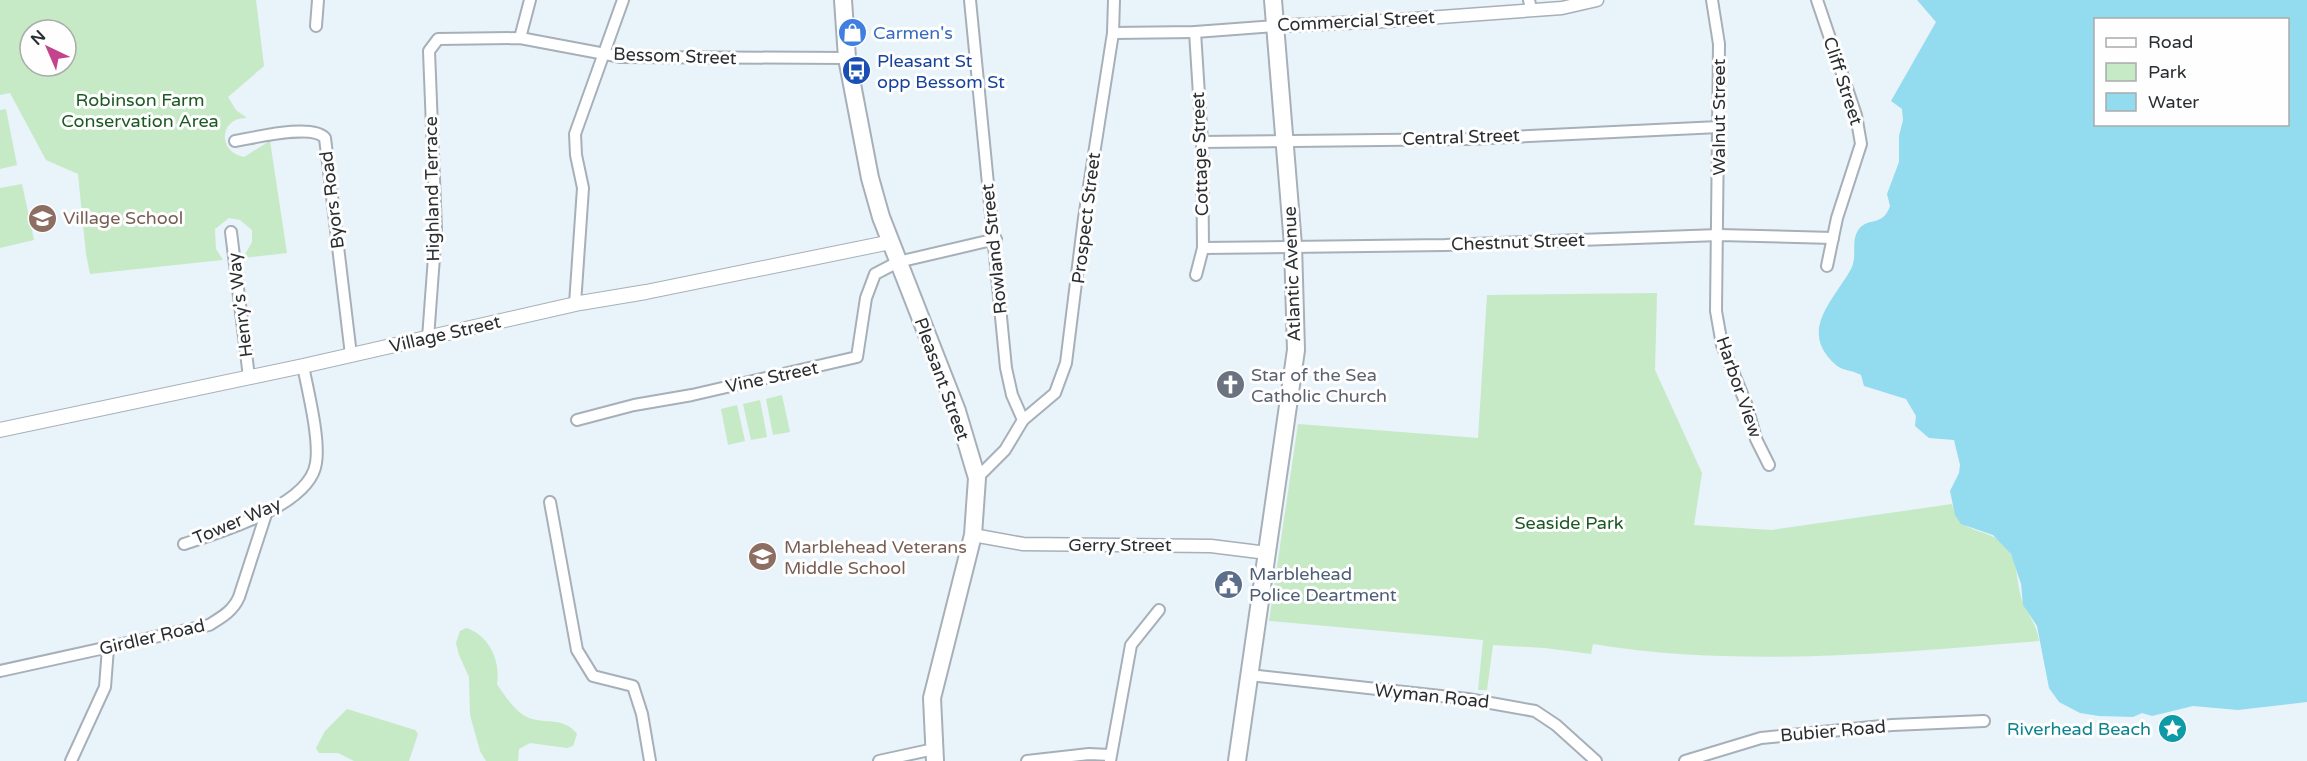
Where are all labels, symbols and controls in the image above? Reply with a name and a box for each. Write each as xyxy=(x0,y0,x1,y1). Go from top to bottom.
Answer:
street label: Commercial Street xyxy=(1277,6,1436,36)
shop icon: Carmen's xyxy=(836,17,868,49)
north arrow xyxy=(18,18,78,78)
legend xyxy=(2094,18,2289,126)
place label: Carmen's xyxy=(873,22,953,44)
text: N xyxy=(27,26,50,50)
text: Road xyxy=(2148,31,2193,53)
street label: Cliff Street xyxy=(1818,34,1868,128)
street label: Bessom Street xyxy=(613,43,737,69)
place label: Pleasant St opp Bessom St xyxy=(877,50,1005,93)
bus stop icon: Pleasant St opp Bessom St xyxy=(840,55,872,87)
street label: Walnut Street xyxy=(1708,58,1730,175)
text: Park xyxy=(2148,61,2187,83)
park label: Robinson Farm Conservation Area xyxy=(61,89,219,132)
street label: Cottage Street xyxy=(1187,91,1213,217)
text: Water xyxy=(2148,91,2199,113)
street label: Highland Terrace xyxy=(420,116,444,262)
street label: Central Street xyxy=(1402,124,1520,150)
street label: Byors Road xyxy=(315,150,349,250)
street label: Prospect Street xyxy=(1067,151,1105,285)
street label: Rowland Street xyxy=(976,183,1012,315)
school or university icon: Village School xyxy=(26,202,58,234)
street label: Atlantic Avenue xyxy=(1279,206,1305,342)
place label: Village School xyxy=(63,207,183,229)
street label: Chestnut Street xyxy=(1451,229,1585,255)
street label: Henry's Way xyxy=(223,251,257,359)
street label: Village Street xyxy=(387,310,503,357)
street label: Pleasant Street xyxy=(910,314,974,444)
street label: Harbor View xyxy=(1711,333,1767,441)
street label: Vine Street xyxy=(724,356,820,398)
place label: Star of the Sea Catholic Church xyxy=(1251,364,1387,407)
church icon: Star of the Sea Catholic Church xyxy=(1214,369,1246,401)
street label: Tower Way xyxy=(190,492,285,549)
park label: Seaside Park xyxy=(1514,512,1624,534)
street label: Gerry Street xyxy=(1068,534,1172,556)
place label: Marblehead Veterans Middle School xyxy=(784,536,967,579)
school or university icon: Marblehead Veterans Middle School xyxy=(747,541,779,573)
place label: Marblehead Police Deartment xyxy=(1249,563,1397,606)
public building icon: Marblehead Police Deartment xyxy=(1212,568,1244,600)
street label: Girdler Road xyxy=(97,614,207,660)
street label: Wyman Road xyxy=(1374,679,1490,713)
place icon: Riverhead Beach xyxy=(2156,713,2188,745)
street label: Bubier Road xyxy=(1779,715,1887,747)
place label: Riverhead Beach xyxy=(2007,718,2151,740)

